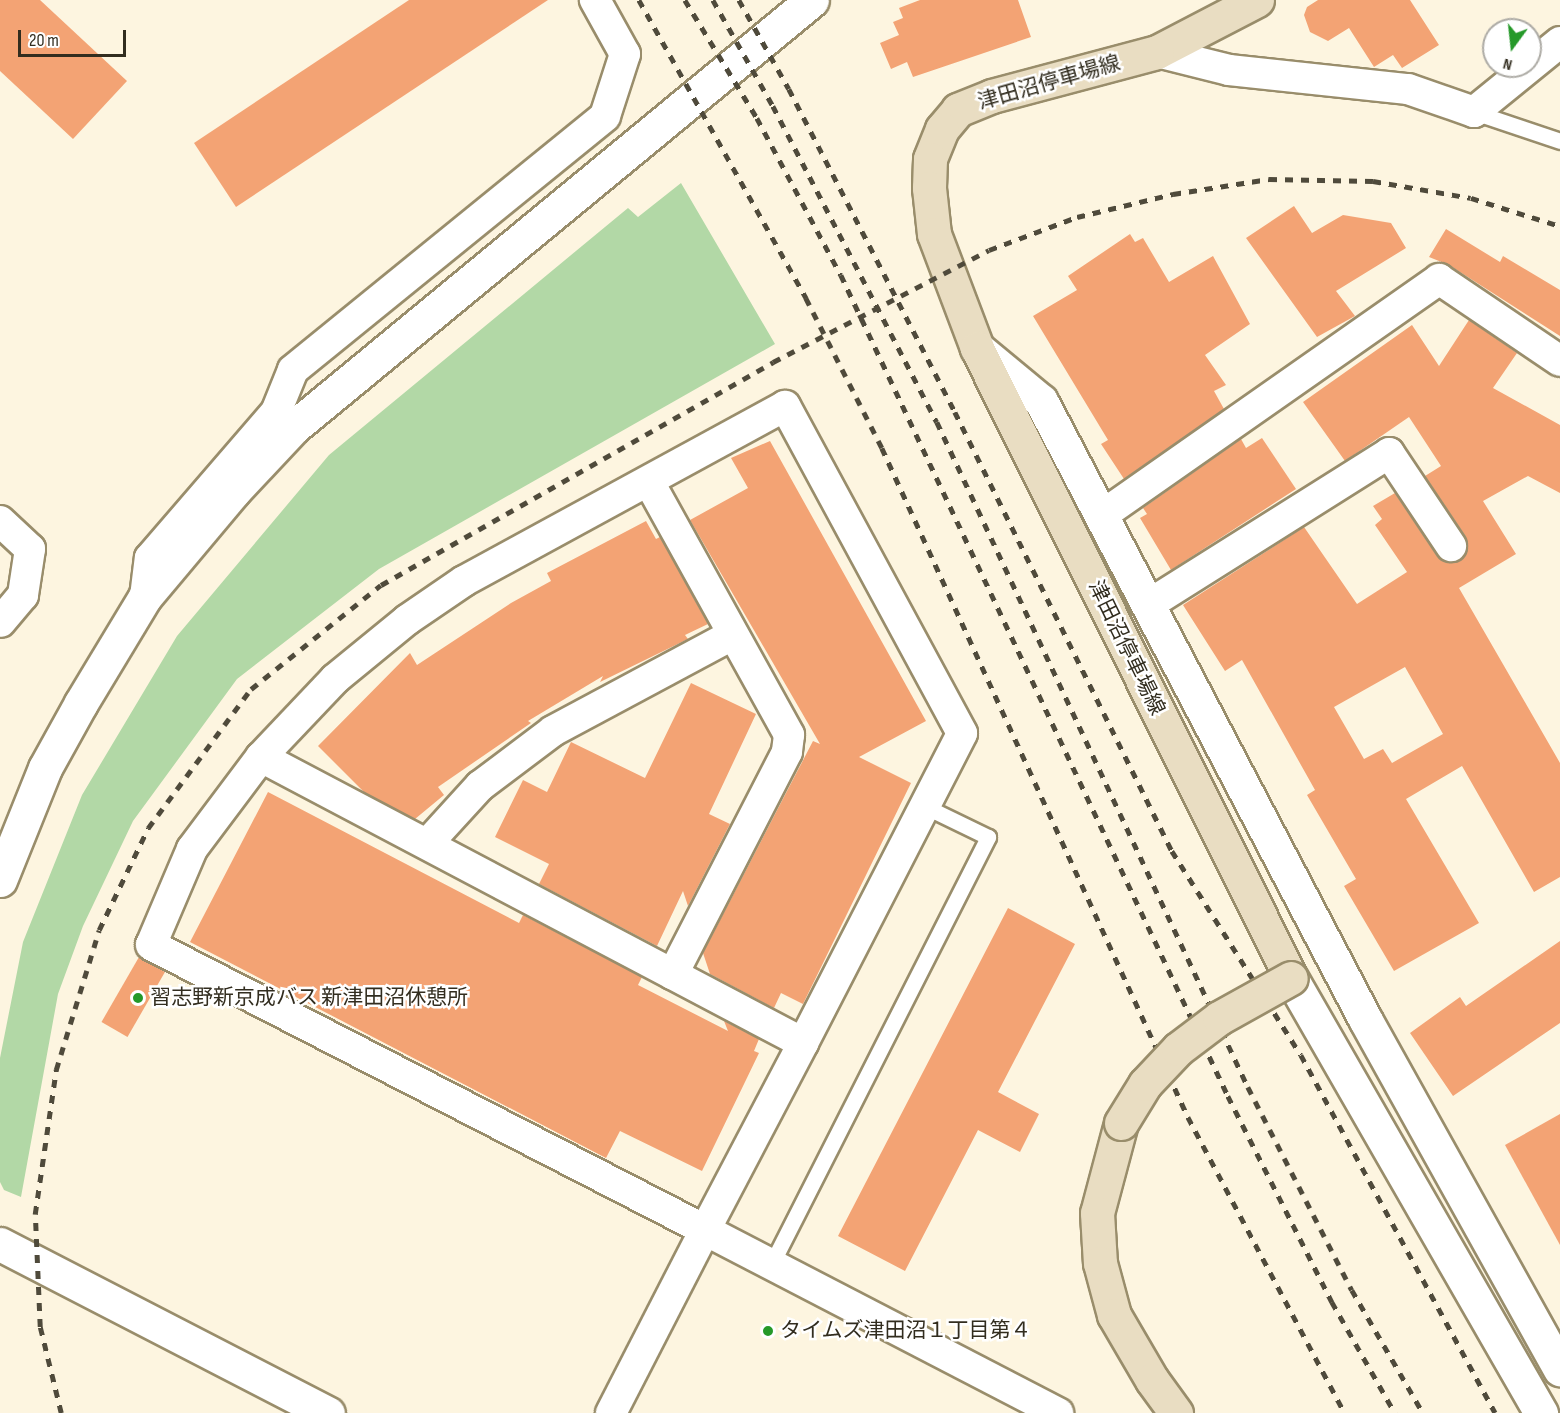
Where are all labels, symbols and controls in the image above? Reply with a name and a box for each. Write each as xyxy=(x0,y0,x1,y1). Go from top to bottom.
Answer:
scale bar xyxy=(21,18,129,56)
north arrow xyxy=(1482,18,1542,78)
text: 20 m xyxy=(29,30,59,51)
street label: 津田沼停車場線 xyxy=(975,51,1123,115)
text: N xyxy=(1501,54,1514,74)
street label: 津田沼停車場線 xyxy=(1082,576,1170,720)
place label: 習志野新京成バス 新津田沼休憩所 xyxy=(150,985,468,1011)
marker: 習志野新京成バス 新津田沼休憩所 xyxy=(131,991,145,1005)
place label: タイムズ津田沼１丁目第４ xyxy=(780,1318,1032,1344)
marker: タイムズ津田沼１丁目第４ xyxy=(761,1324,775,1338)

